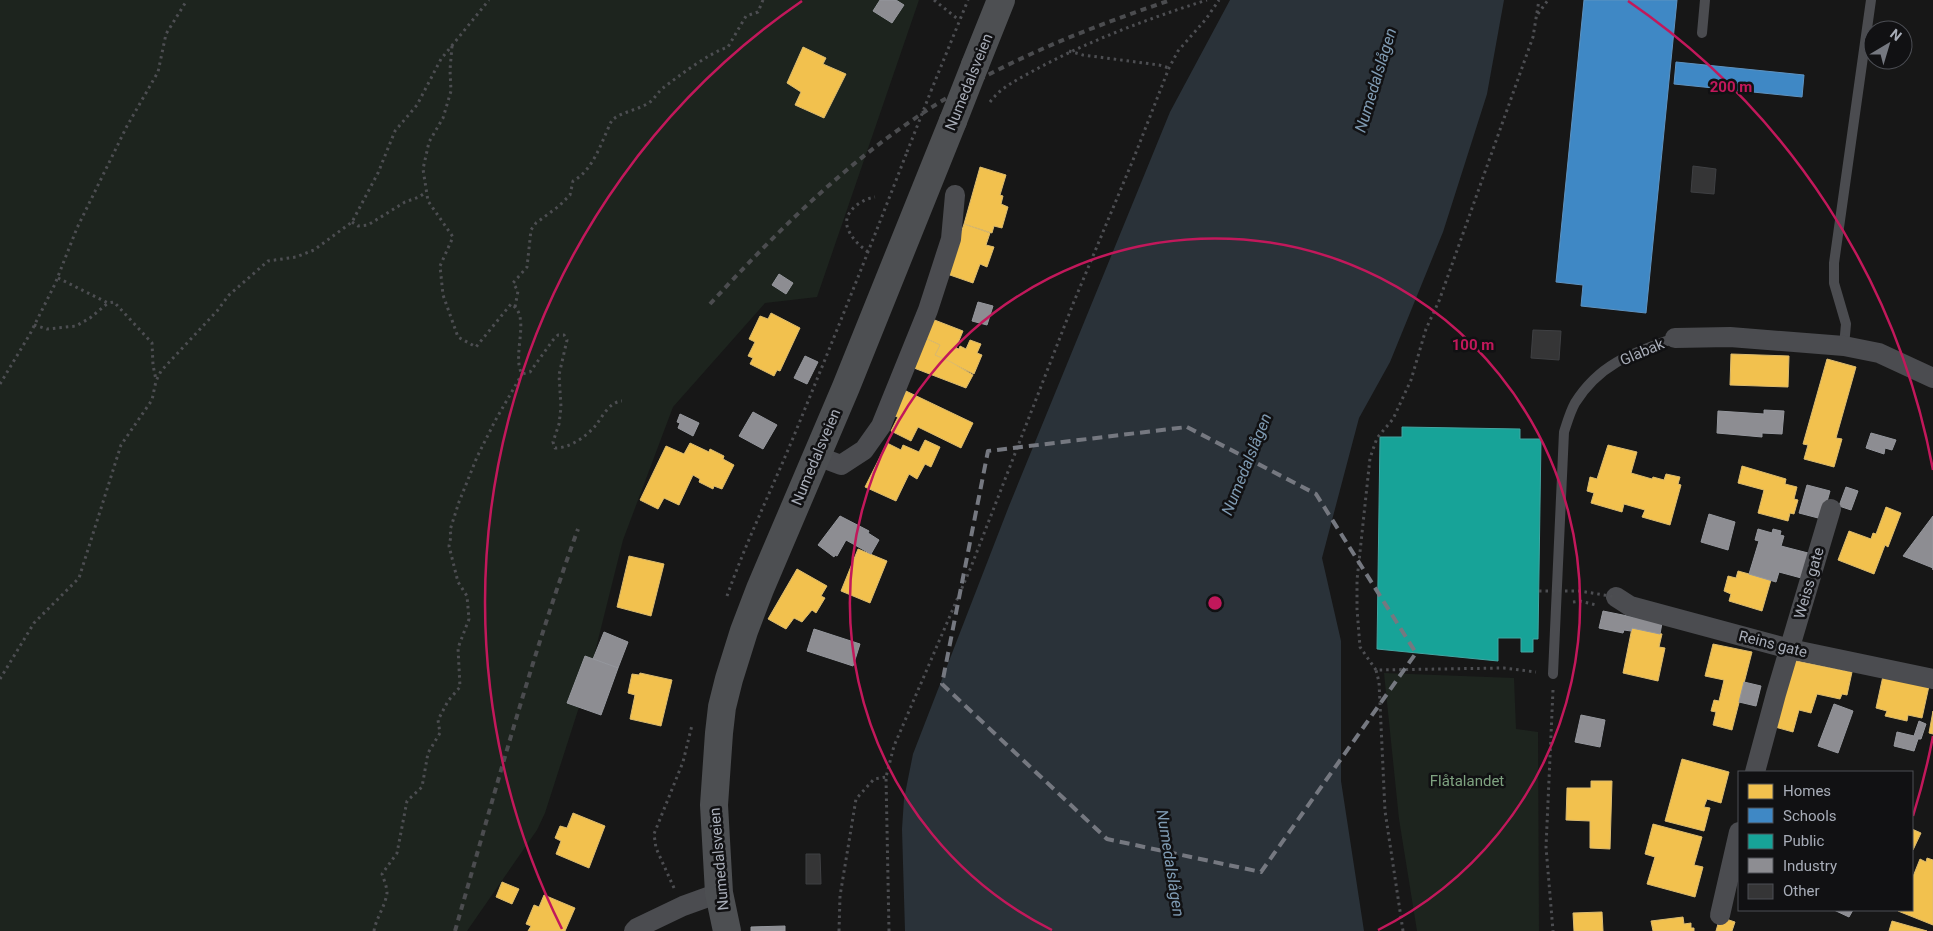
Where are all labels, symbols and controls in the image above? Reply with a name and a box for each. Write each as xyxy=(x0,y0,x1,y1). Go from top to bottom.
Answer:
north arrow xyxy=(1863,20,1913,70)
text: N xyxy=(1887,25,1905,44)
water label: Numedalslågen xyxy=(1351,26,1400,135)
street label: Numedalsveien xyxy=(941,31,997,133)
text: 200 m xyxy=(1710,78,1752,96)
street label: Glabak xyxy=(1617,335,1667,369)
text: 100 m xyxy=(1452,336,1494,354)
street label: Numedalsveien xyxy=(788,406,844,508)
water label: Numedalslågen xyxy=(1217,410,1276,518)
street label: Weiss gate xyxy=(1790,545,1828,621)
centre of rings xyxy=(1206,594,1224,612)
street label: Reins gate xyxy=(1737,627,1809,661)
legend xyxy=(1738,771,1913,911)
park label: Flåtalandet xyxy=(1430,772,1504,790)
text: Homes xyxy=(1783,782,1831,800)
street label: Numedalsveien xyxy=(706,807,732,911)
text: Schools xyxy=(1783,807,1837,825)
water label: Numedalslågen xyxy=(1153,808,1188,918)
text: Public xyxy=(1783,832,1824,850)
text: Industry xyxy=(1783,857,1837,875)
text: Other xyxy=(1783,882,1820,900)

